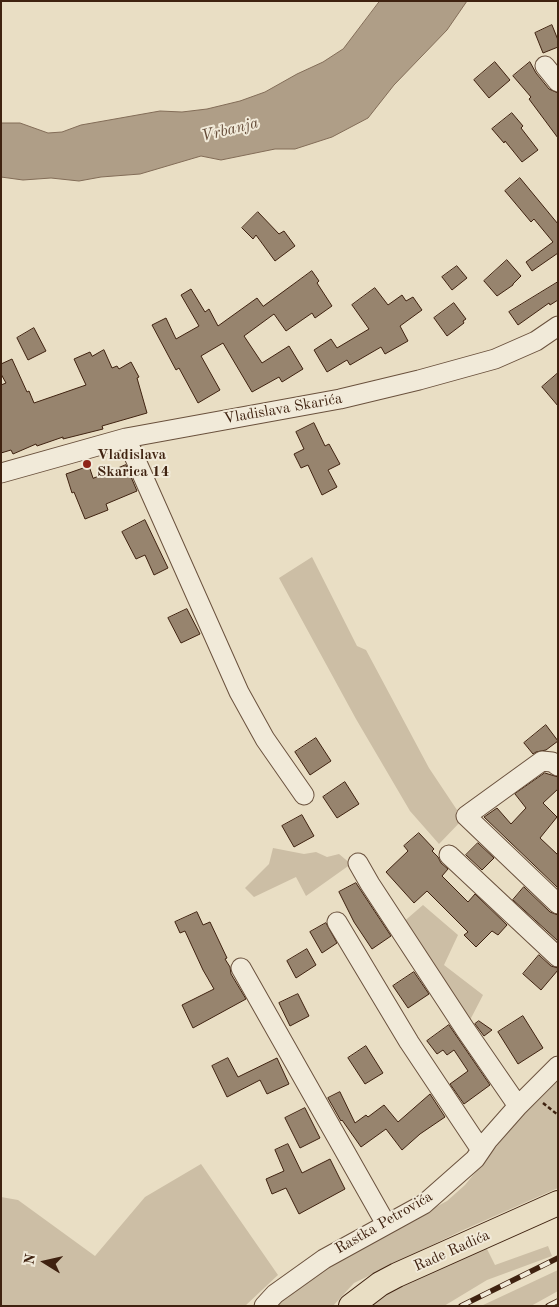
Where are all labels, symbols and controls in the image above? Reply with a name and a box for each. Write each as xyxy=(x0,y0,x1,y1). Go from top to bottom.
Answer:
water label: Vrbanja xyxy=(199,114,261,146)
street label: Vladislava Skarića xyxy=(222,390,344,428)
place label: Vladislava Skarica 14 xyxy=(97,446,170,481)
marker: Vladislava Skarica 14 xyxy=(81,458,93,470)
street label: Rastka Petrovića xyxy=(332,1188,436,1258)
street label: Rade Radića xyxy=(411,1226,493,1276)
north arrow xyxy=(20,1237,70,1287)
text: N xyxy=(22,1253,38,1266)

